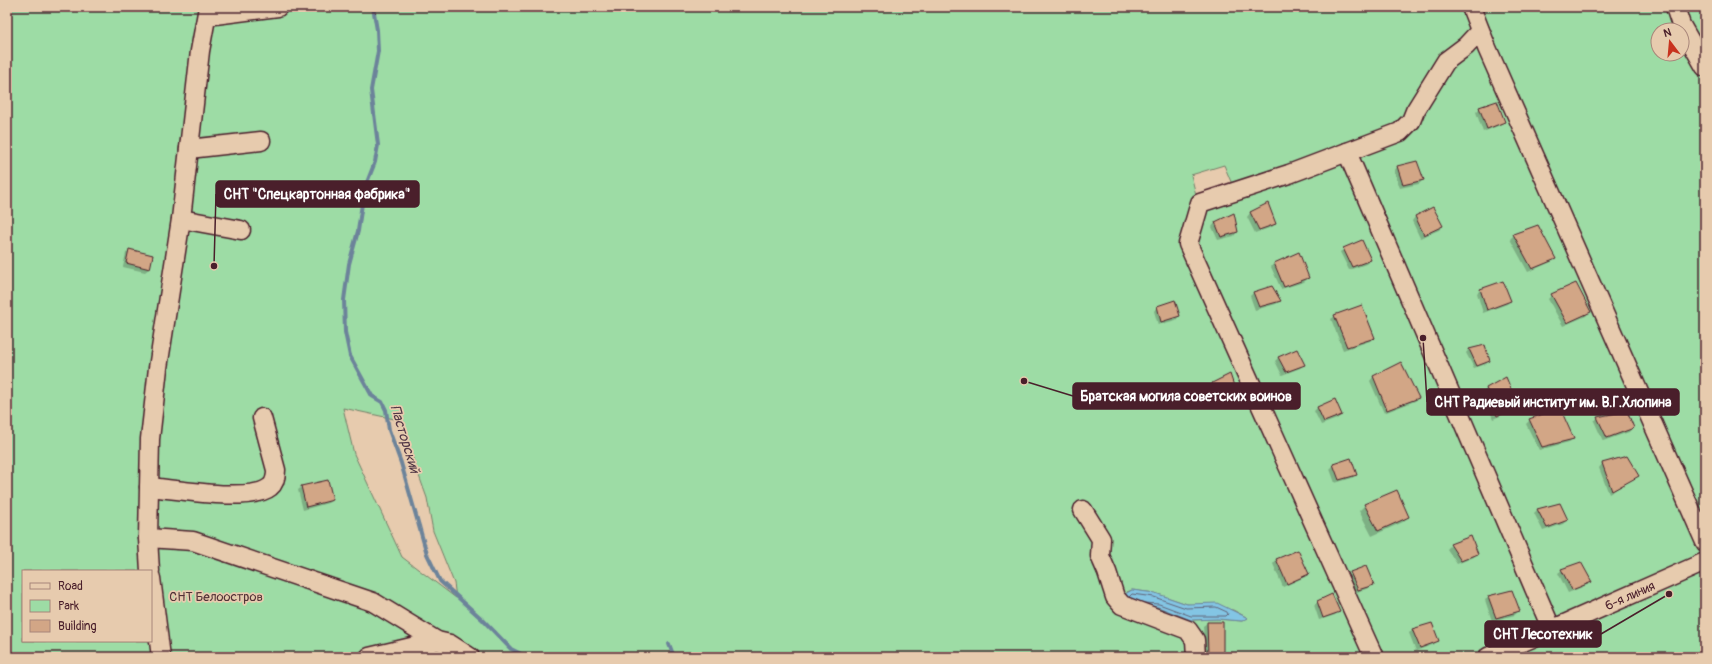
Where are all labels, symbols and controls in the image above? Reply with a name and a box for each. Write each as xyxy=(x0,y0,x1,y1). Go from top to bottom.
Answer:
north arrow xyxy=(1650,22,1690,62)
text: N xyxy=(1662,25,1673,40)
callout: СНТ "Спецкартонная фабрика" xyxy=(216,181,419,207)
text: СНТ "Спецкартонная фабрика" xyxy=(224,186,410,203)
callout: Братская могила советских воинов xyxy=(1073,383,1300,409)
text: Братская могила советских воинов xyxy=(1080,388,1292,405)
callout: СНТ Радиевый институт им. В.Г.Хлопина xyxy=(1427,389,1679,415)
text: СНТ Радиевый институт им. В.Г.Хлопина xyxy=(1435,394,1672,411)
water label: Пасторский xyxy=(387,403,424,476)
legend xyxy=(22,570,152,642)
street label: 6-я линия xyxy=(1603,578,1657,614)
text: Road xyxy=(58,579,83,594)
park label: СНТ Белоостров xyxy=(169,589,263,605)
text: Park xyxy=(58,599,79,614)
text: Building xyxy=(58,619,97,634)
callout: СНТ Лесотехник xyxy=(1485,621,1601,647)
text: СНТ Лесотехник xyxy=(1493,626,1593,643)

